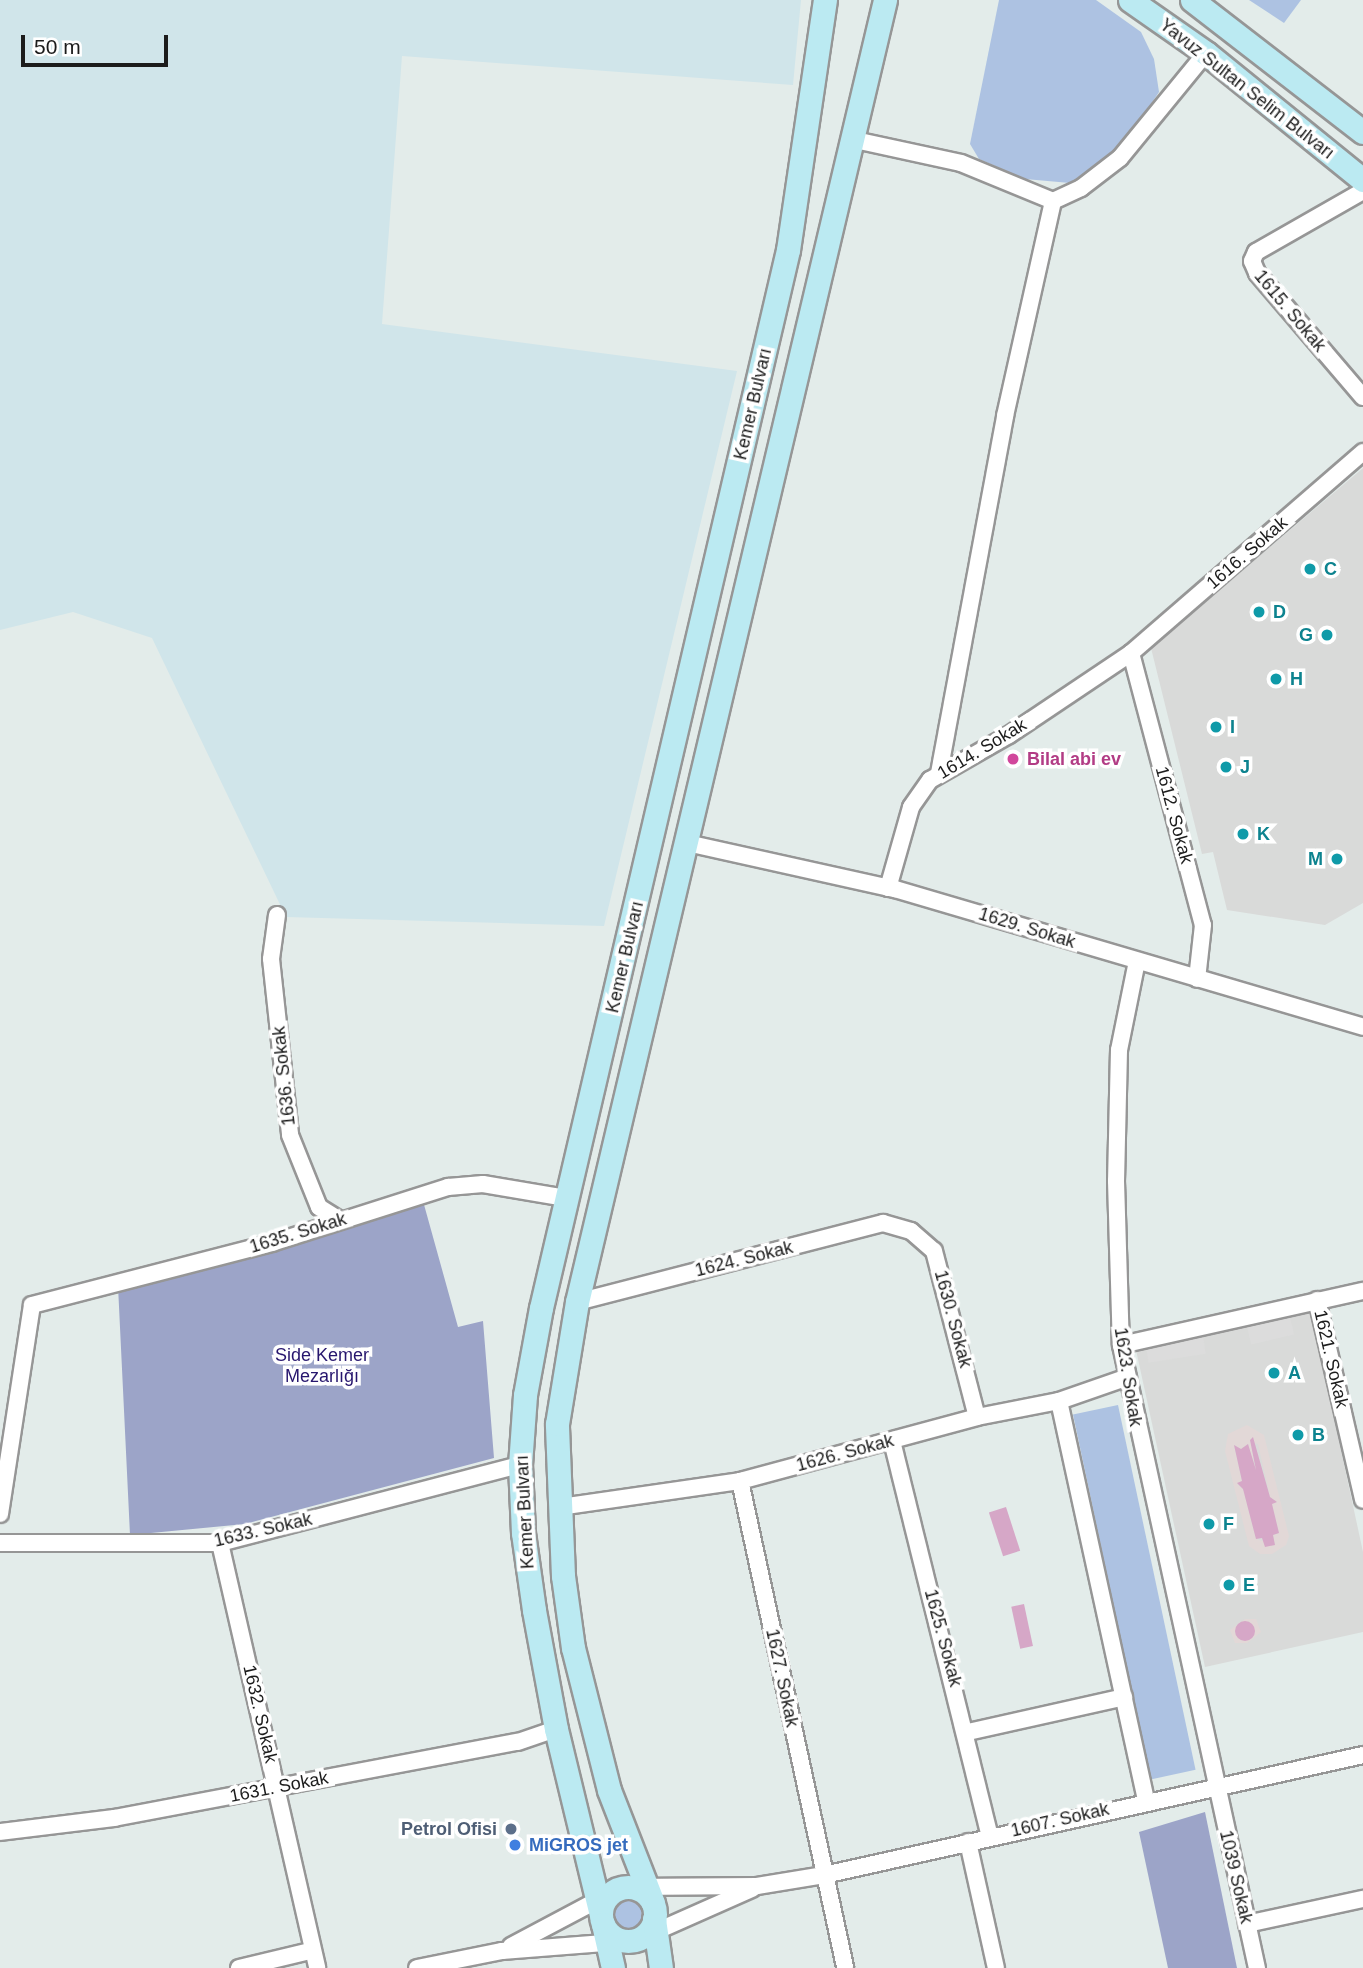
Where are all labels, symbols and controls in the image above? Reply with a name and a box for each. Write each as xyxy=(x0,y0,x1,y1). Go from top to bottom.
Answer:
street label: Yavuz Sultan Selim Bulvarı xyxy=(1155,14,1339,164)
scale bar xyxy=(24,21,172,65)
text: 50 m xyxy=(34,35,81,58)
street label: 1615. Sokak xyxy=(1250,266,1330,356)
street label: Kemer Bulvarı xyxy=(730,346,776,462)
street label: 1616. Sokak xyxy=(1202,512,1292,594)
place label: C xyxy=(1324,558,1337,580)
marker: C xyxy=(1302,561,1318,577)
place label: D xyxy=(1273,601,1286,623)
marker: D xyxy=(1251,604,1267,620)
place label: G xyxy=(1299,624,1313,646)
marker: G xyxy=(1319,627,1335,643)
place label: H xyxy=(1290,668,1303,690)
marker: H xyxy=(1268,671,1284,687)
street label: 1614. Sokak xyxy=(934,714,1030,784)
place label: I xyxy=(1230,716,1235,738)
marker: I xyxy=(1208,719,1224,735)
place label: Bilal abi ev xyxy=(1027,748,1121,770)
marker: Bilal abi ev xyxy=(1005,751,1021,767)
place label: J xyxy=(1240,756,1250,778)
marker: J xyxy=(1218,759,1234,775)
street label: 1612. Sokak xyxy=(1151,764,1197,866)
place label: K xyxy=(1257,823,1270,845)
marker: K xyxy=(1235,826,1251,842)
place label: M xyxy=(1308,848,1323,870)
marker: M xyxy=(1329,851,1345,867)
street label: Kemer Bulvarı xyxy=(602,899,648,1015)
street label: 1629. Sokak xyxy=(976,903,1078,953)
street label: 1636. Sokak xyxy=(268,1025,300,1127)
street label: 1635. Sokak xyxy=(247,1208,349,1258)
street label: 1624. Sokak xyxy=(693,1236,795,1282)
street label: 1630. Sokak xyxy=(930,1268,976,1370)
street label: 1621. Sokak xyxy=(1309,1308,1353,1410)
street label: 1623. Sokak xyxy=(1110,1326,1146,1428)
park label: Side Kemer Mezarlığı xyxy=(275,1345,369,1388)
place label: A xyxy=(1288,1362,1301,1384)
marker: A xyxy=(1266,1365,1282,1381)
place label: B xyxy=(1312,1424,1325,1446)
marker: B xyxy=(1290,1427,1306,1443)
street label: 1626. Sokak xyxy=(794,1430,896,1476)
street label: Kemer Bulvarı xyxy=(511,1454,539,1570)
street label: 1633. Sokak xyxy=(212,1508,314,1552)
place label: F xyxy=(1223,1513,1234,1535)
marker: F xyxy=(1201,1516,1217,1532)
place label: E xyxy=(1243,1574,1255,1596)
marker: E xyxy=(1221,1577,1237,1593)
street label: 1625. Sokak xyxy=(920,1587,966,1689)
street label: 1627. Sokak xyxy=(761,1627,803,1729)
street label: 1632. Sokak xyxy=(238,1663,282,1765)
street label: 1631. Sokak xyxy=(228,1767,330,1807)
street label: 1607. Sokak xyxy=(1009,1798,1111,1842)
place label: Petrol Ofisi xyxy=(401,1818,497,1840)
marker: Petrol Ofisi xyxy=(503,1821,519,1837)
street label: 1039 Sokak xyxy=(1215,1828,1257,1926)
place label: MiGROS jet xyxy=(529,1834,628,1856)
marker: MiGROS jet xyxy=(507,1837,523,1853)

